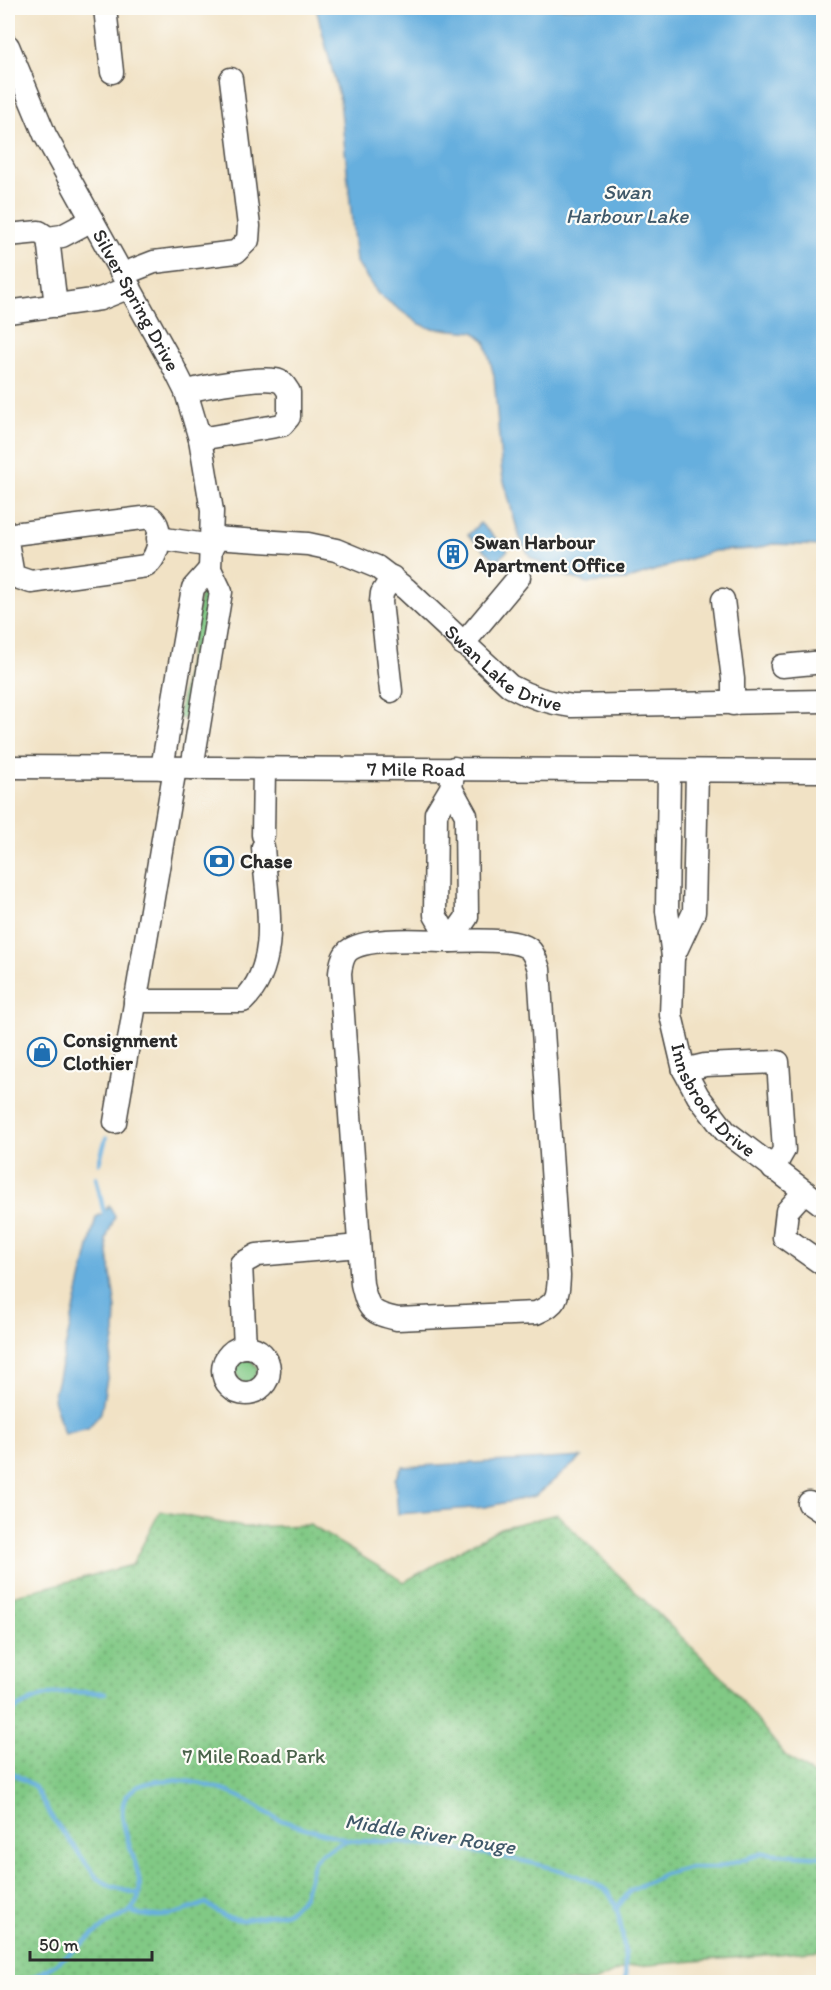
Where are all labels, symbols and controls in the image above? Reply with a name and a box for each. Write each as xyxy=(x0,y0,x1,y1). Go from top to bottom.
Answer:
water label: Swan Harbour Lake xyxy=(566,179,689,228)
street label: Silver Spring Drive xyxy=(87,225,185,375)
place label: Swan Harbour Apartment Office xyxy=(473,530,625,578)
building icon: Swan Harbour Apartment Office xyxy=(437,538,469,570)
street label: Swan Lake Drive xyxy=(440,619,564,716)
street label: 7 Mile Road xyxy=(367,757,466,781)
bank icon: Chase xyxy=(203,845,235,877)
place label: Chase xyxy=(240,849,293,873)
place label: Consignment Clothier xyxy=(63,1028,178,1075)
shop icon: Consignment Clothier xyxy=(26,1036,58,1068)
street label: Innsbrook Drive xyxy=(666,1041,761,1162)
park label: 7 Mile Road Park xyxy=(183,1744,326,1768)
water label: Middle River Rouge xyxy=(343,1808,518,1859)
scale bar xyxy=(30,1924,152,1962)
text: 50 m xyxy=(39,1934,79,1956)

